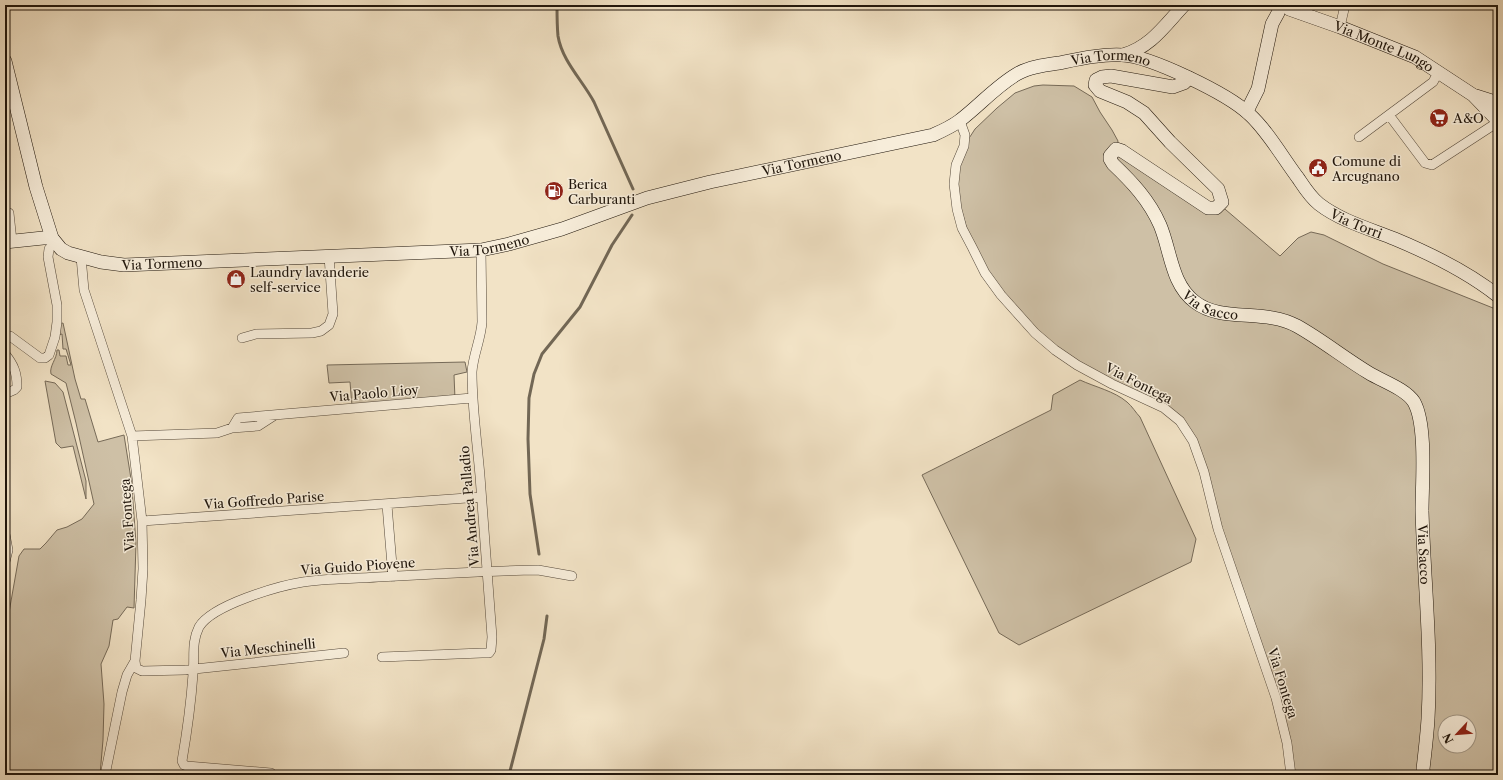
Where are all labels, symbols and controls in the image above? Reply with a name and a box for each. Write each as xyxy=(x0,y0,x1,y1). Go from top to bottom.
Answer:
street label: Via Monte Lungo xyxy=(1331,17,1437,75)
street label: Via Tormeno xyxy=(1068,47,1153,69)
supermarket icon: A&O xyxy=(1428,107,1450,129)
place label: A&O xyxy=(1452,110,1484,126)
street label: Via Tormeno xyxy=(760,147,843,179)
place label: Comune di Arcugnano xyxy=(1331,153,1401,184)
public building icon: Comune di Arcugnano xyxy=(1307,157,1329,179)
place label: Berica Carburanti xyxy=(568,176,635,207)
fuel station icon: Berica Carburanti xyxy=(543,180,565,202)
street label: Via Torri xyxy=(1327,205,1384,241)
street label: Via Tormeno xyxy=(448,231,531,259)
street label: Via Tormeno xyxy=(120,254,203,273)
place label: Laundry lavanderie self-service xyxy=(250,264,369,295)
shop icon: Laundry lavanderie self-service xyxy=(225,268,247,290)
street label: Via Sacco xyxy=(1178,286,1239,323)
street label: Via Fontega xyxy=(1102,359,1175,407)
street label: Via Paolo Lioy xyxy=(328,381,420,405)
street label: Via Andrea Palladio xyxy=(456,445,482,568)
street label: Via Fontega xyxy=(116,478,138,553)
street label: Via Goffredo Parise xyxy=(202,488,325,512)
street label: Via Sacco xyxy=(1414,523,1434,585)
street label: Via Guido Piovene xyxy=(299,554,416,578)
street label: Via Meschinelli xyxy=(219,635,316,661)
street label: Via Fontega xyxy=(1264,645,1301,720)
north arrow xyxy=(1437,714,1477,754)
text: N xyxy=(1439,731,1456,746)

